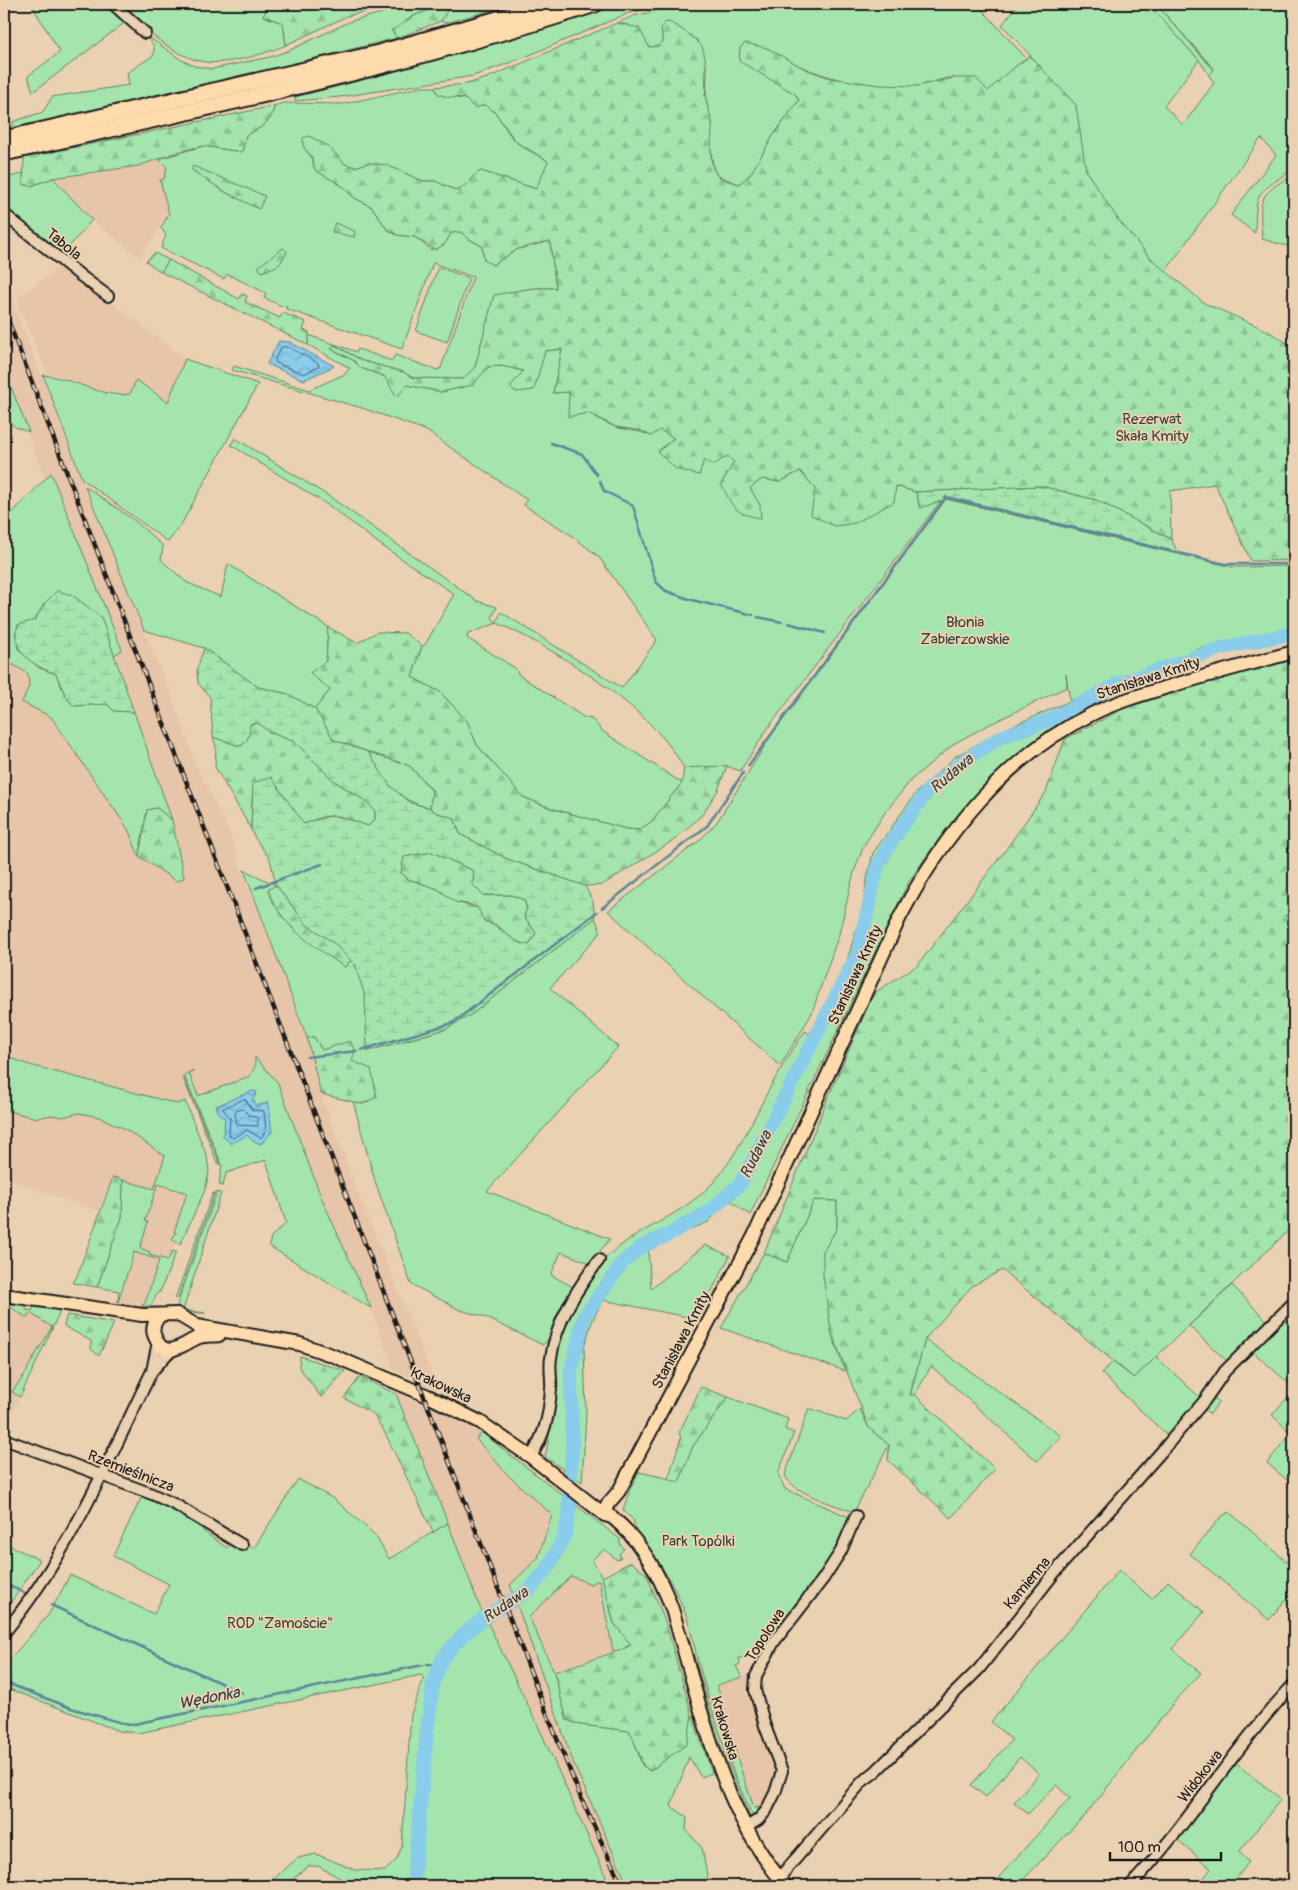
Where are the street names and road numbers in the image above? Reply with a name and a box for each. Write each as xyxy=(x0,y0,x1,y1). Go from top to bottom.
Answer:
street label: Tabola xyxy=(42,224,85,264)
street label: Stanisława Kmity xyxy=(1094,653,1203,704)
street label: Stanisława Kmity xyxy=(824,922,887,1028)
street label: Stanisława Kmity xyxy=(648,1288,715,1392)
street label: Krakowska xyxy=(407,1363,475,1408)
street label: Rzemieślnicza xyxy=(85,1446,177,1497)
street label: Kamienna xyxy=(1000,1553,1055,1614)
street label: Topolowa xyxy=(741,1605,790,1665)
street label: Krakowska xyxy=(706,1694,743,1762)
street label: Widokowa xyxy=(1174,1746,1227,1807)

